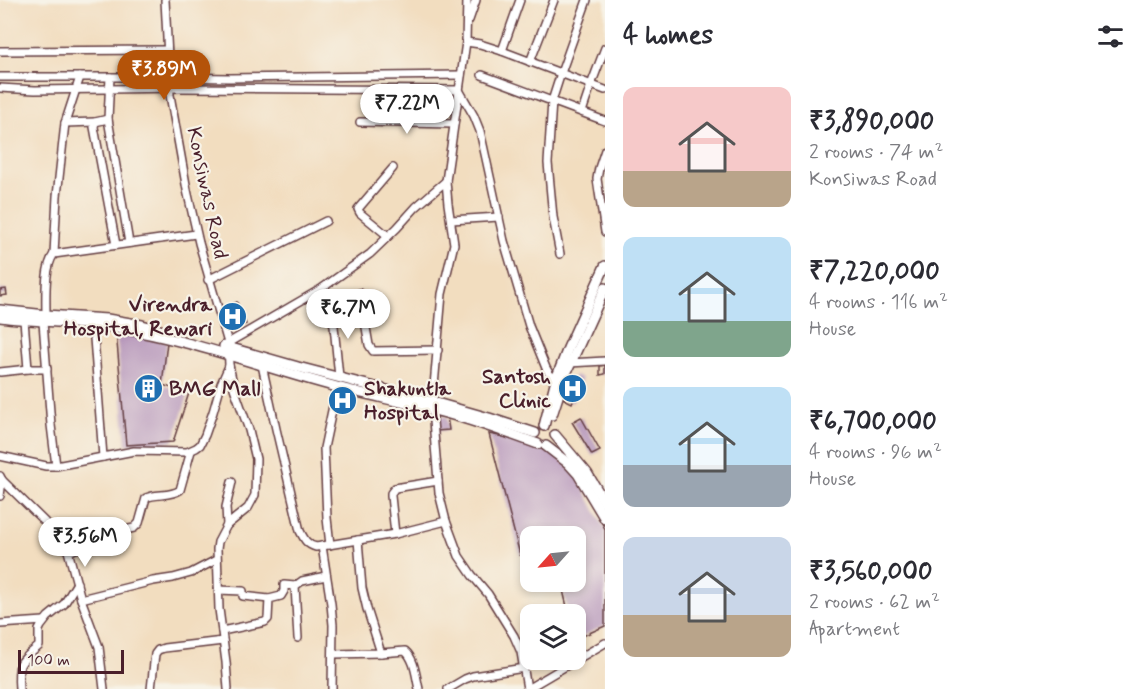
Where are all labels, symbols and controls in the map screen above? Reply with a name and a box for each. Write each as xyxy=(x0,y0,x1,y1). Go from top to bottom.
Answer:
text: 4 homes xyxy=(623,19,713,53)
icon: filters xyxy=(1094,20,1127,53)
pin: ₹3.89M xyxy=(115,50,213,101)
text: ₹3.89M xyxy=(131,56,197,83)
pin: ₹7.22M xyxy=(358,84,456,135)
text: ₹7.22M xyxy=(374,90,440,117)
text: ₹3,890,000 xyxy=(809,105,934,139)
icon: home xyxy=(671,111,743,183)
street label: Konsiwas Road xyxy=(179,124,235,262)
text: 2 rooms · 74 m² xyxy=(809,139,943,166)
text: Konsiwas Road xyxy=(809,166,937,193)
text: ₹7,220,000 xyxy=(809,255,940,289)
icon: home xyxy=(671,261,743,333)
pin: ₹6.7M xyxy=(306,289,390,340)
text: 4 rooms · 116 m² xyxy=(809,289,948,316)
place label: Virendra Hospital, Rewari xyxy=(64,291,213,343)
text: ₹6.7M xyxy=(320,295,376,322)
hospital icon: Virendra Hospital, Rewari xyxy=(217,301,249,333)
text: House xyxy=(809,316,856,343)
place label: Santosh Clinic xyxy=(482,363,551,415)
building icon: BMG Mall xyxy=(132,373,164,405)
hospital icon: Santosh Clinic xyxy=(556,373,588,405)
place label: BMG Mall xyxy=(169,375,261,403)
place label: Shakuntla Hospital xyxy=(364,375,452,427)
hospital icon: Shakuntla Hospital xyxy=(327,385,359,417)
text: ₹6,700,000 xyxy=(809,405,937,439)
icon: home xyxy=(671,411,743,483)
text: 4 rooms · 96 m² xyxy=(809,439,942,466)
text: House xyxy=(809,466,856,493)
pin: ₹3.56M xyxy=(36,517,134,568)
text: ₹3.56M xyxy=(52,523,118,550)
north arrow xyxy=(520,526,586,592)
map controls xyxy=(520,526,586,670)
text: ₹3,560,000 xyxy=(809,555,933,589)
icon: home xyxy=(671,561,743,633)
text: 2 rooms · 62 m² xyxy=(809,589,940,616)
button: layers xyxy=(520,604,586,670)
text: Apartment xyxy=(809,616,900,643)
scale bar xyxy=(18,647,124,674)
text: 100 m xyxy=(27,650,70,671)

